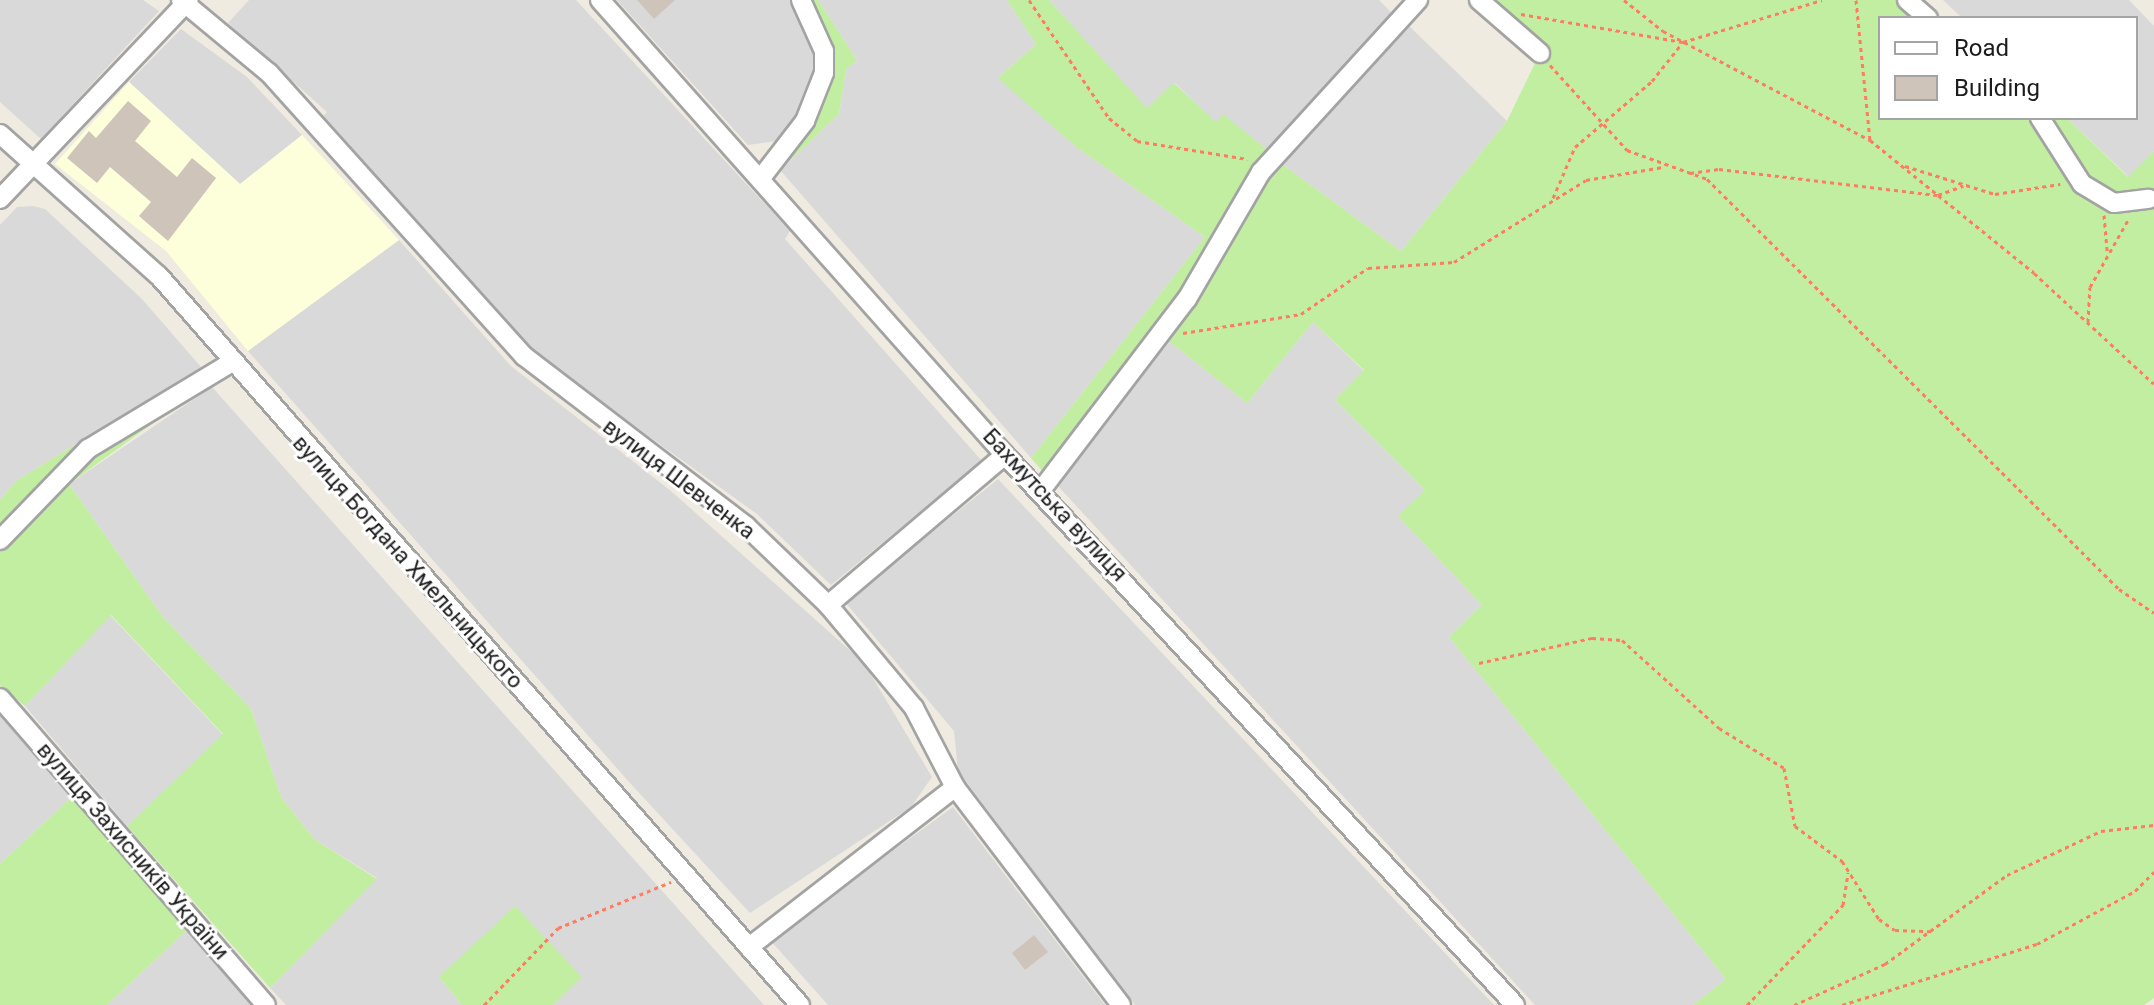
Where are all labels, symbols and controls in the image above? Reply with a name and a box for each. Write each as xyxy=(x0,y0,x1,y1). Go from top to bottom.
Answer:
legend xyxy=(1878,16,2138,120)
text: Road xyxy=(1954,34,2009,62)
text: Building xyxy=(1954,74,2040,102)
street label: вулиця Шевченка xyxy=(598,413,760,545)
street label: Бахмутська вулиця xyxy=(977,423,1133,587)
street label: вулиця Богдана Хмельницького xyxy=(287,430,529,694)
street label: вулиця Захисників України xyxy=(31,737,235,965)

